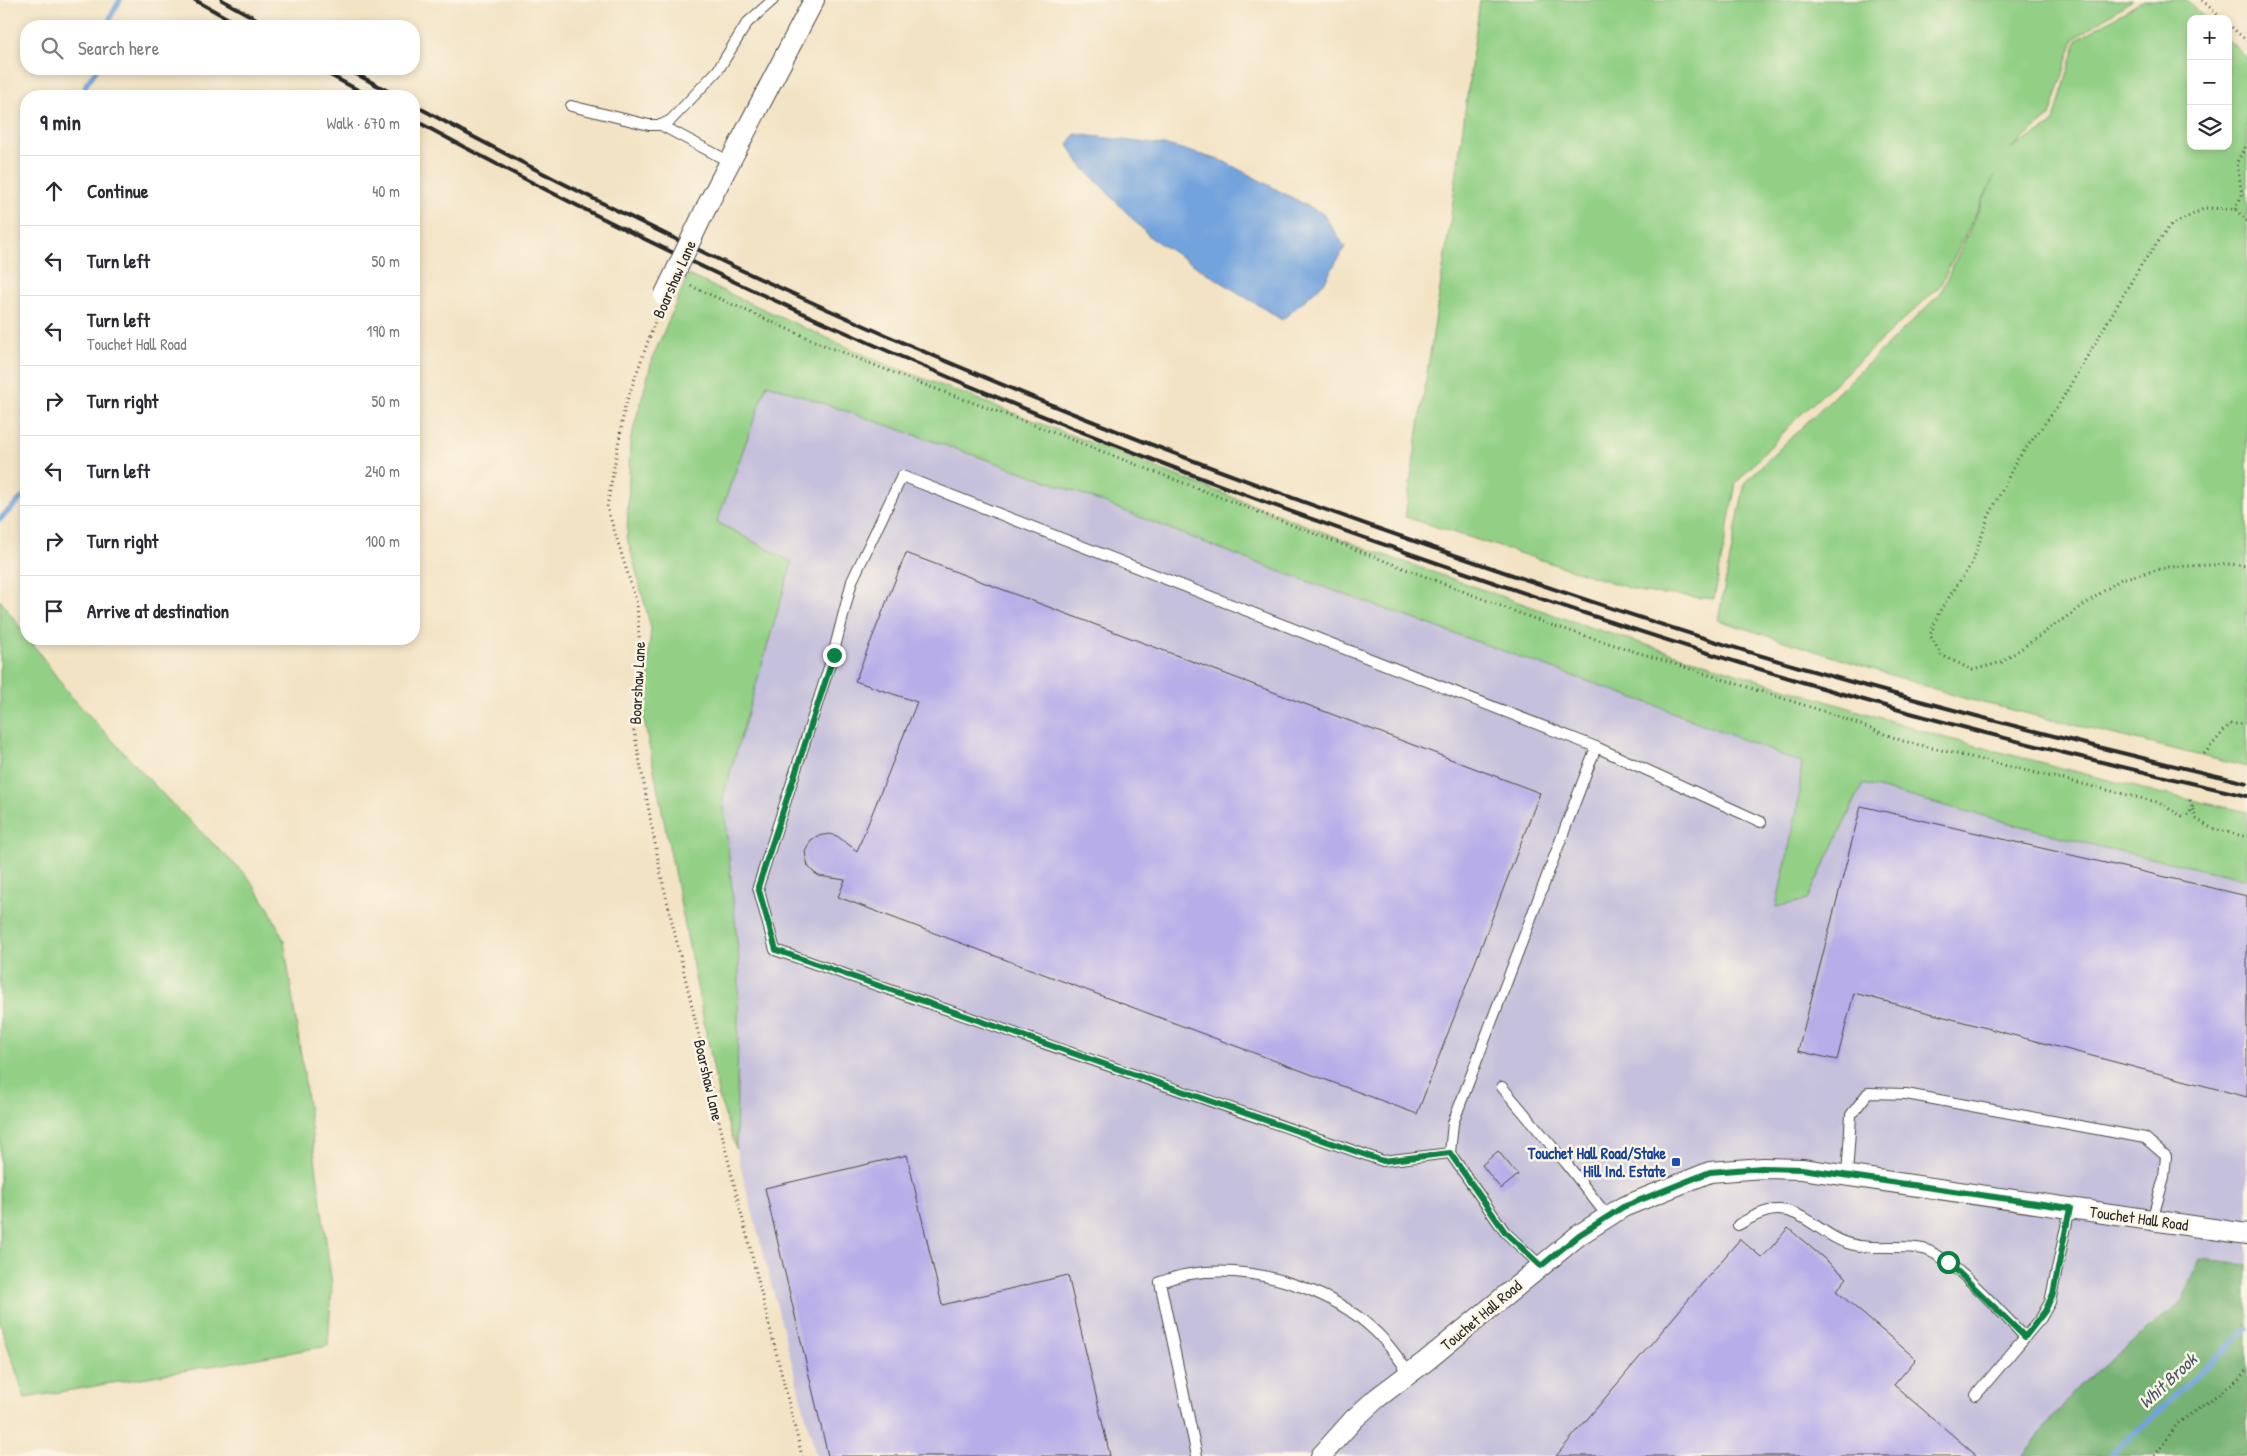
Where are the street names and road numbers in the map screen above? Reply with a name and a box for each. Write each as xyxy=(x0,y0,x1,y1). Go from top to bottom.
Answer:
street label: Boarshaw Lane xyxy=(647,236,701,321)
street label: Boarshaw Lane xyxy=(624,640,650,725)
street label: Boarshaw Lane xyxy=(689,1037,729,1124)
street label: Touchet Hall Road xyxy=(2088,1200,2190,1236)
street label: Touchet Hall Road xyxy=(1436,1275,1526,1355)

